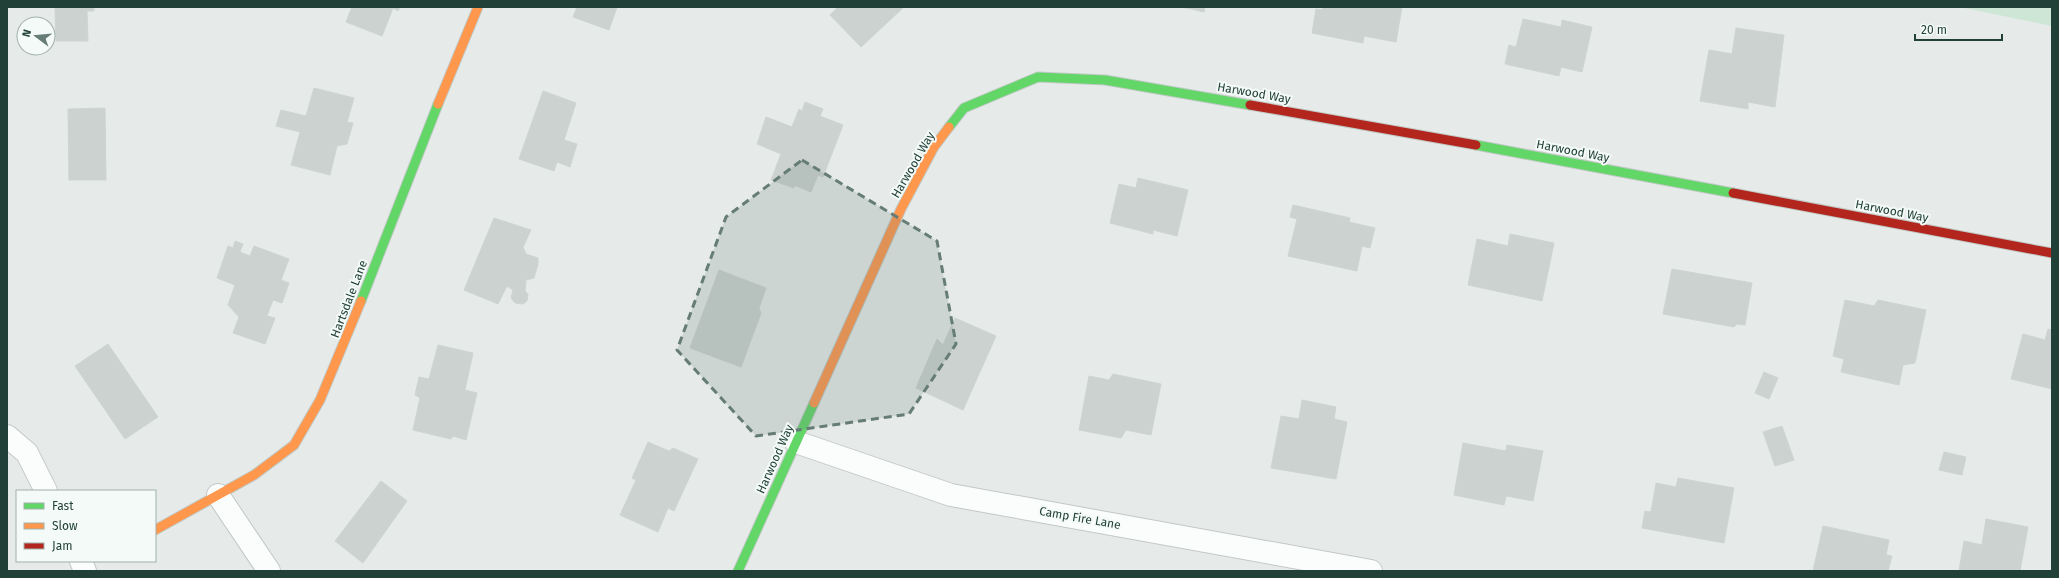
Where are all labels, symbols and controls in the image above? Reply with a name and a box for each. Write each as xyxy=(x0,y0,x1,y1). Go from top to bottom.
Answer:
north arrow xyxy=(16,16,56,56)
scale bar xyxy=(1915,16,2002,42)
text: 20 m xyxy=(1921,23,1947,37)
text: N xyxy=(20,28,34,39)
street label: Harwood Way xyxy=(1216,80,1292,106)
street label: Harwood Way xyxy=(888,129,938,201)
street label: Harwood Way xyxy=(1535,137,1611,165)
street label: Harwood Way xyxy=(1854,197,1930,225)
street label: Hartsdale Lane xyxy=(328,258,370,340)
street label: Harwood Way xyxy=(754,422,797,496)
legend xyxy=(16,490,156,562)
text: Fast xyxy=(52,499,74,513)
street label: Camp Fire Lane xyxy=(1038,504,1122,532)
text: Slow xyxy=(52,519,78,533)
text: Jam xyxy=(52,539,72,553)

